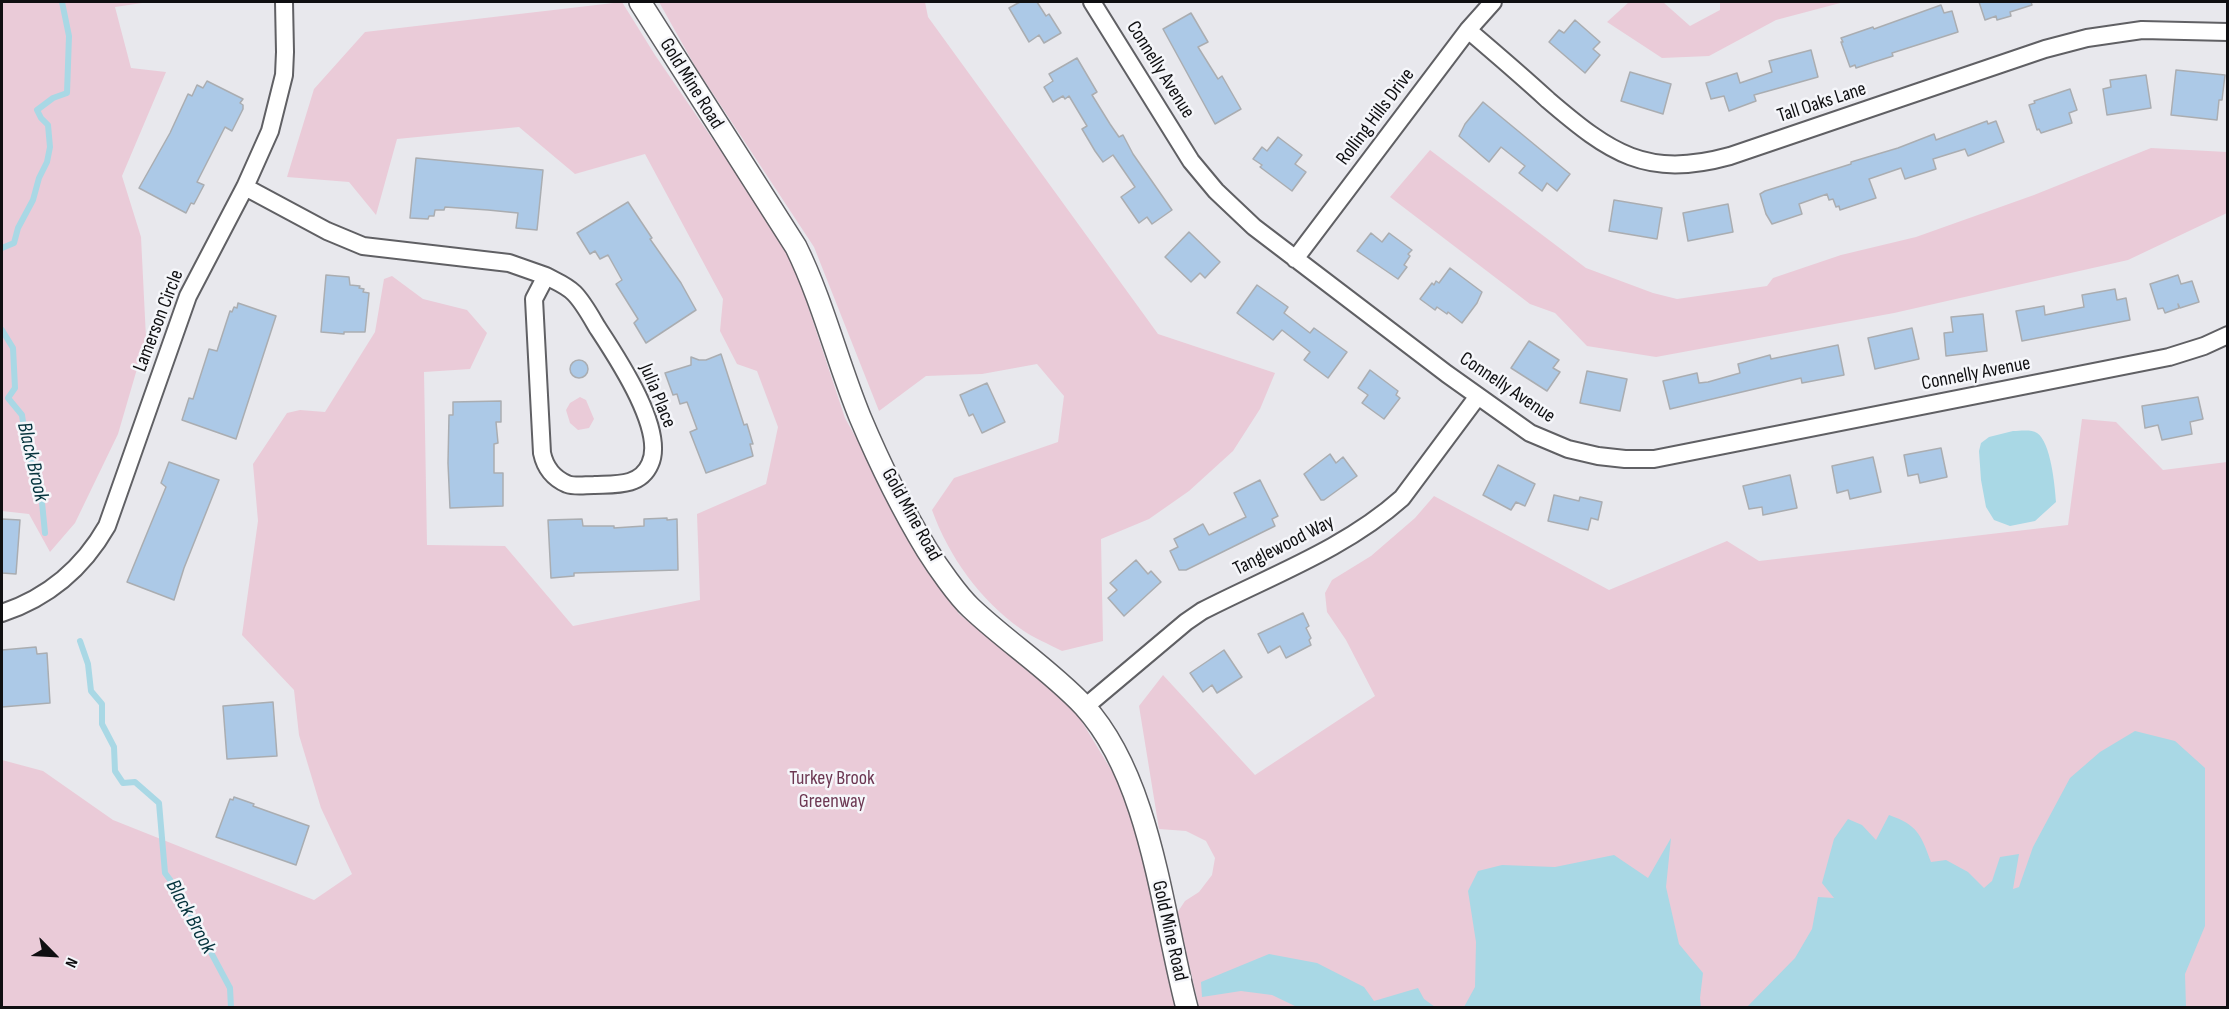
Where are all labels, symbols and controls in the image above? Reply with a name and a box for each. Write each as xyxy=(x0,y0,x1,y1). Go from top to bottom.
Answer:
street label: Connelly Avenue xyxy=(1121,17,1199,123)
street label: Gold Mine Road xyxy=(654,34,728,134)
street label: Rolling Hills Drive xyxy=(1332,64,1420,170)
street label: Tall Oaks Lane xyxy=(1775,77,1869,129)
street label: Lamerson Circle xyxy=(129,267,189,375)
street label: Connelly Avenue xyxy=(1455,347,1559,429)
street label: Connelly Avenue xyxy=(1920,352,2032,396)
street label: Julia Place xyxy=(633,360,681,432)
water label: Black Brook xyxy=(11,420,53,504)
street label: Gold Mine Road xyxy=(876,464,946,566)
street label: Tanglewood Way xyxy=(1230,510,1338,582)
park label: Turkey Brook Greenway xyxy=(789,767,875,814)
water label: Black Brook xyxy=(159,876,221,958)
street label: Gold Mine Road xyxy=(1146,878,1192,984)
north arrow xyxy=(24,925,84,985)
text: N xyxy=(60,955,81,970)

